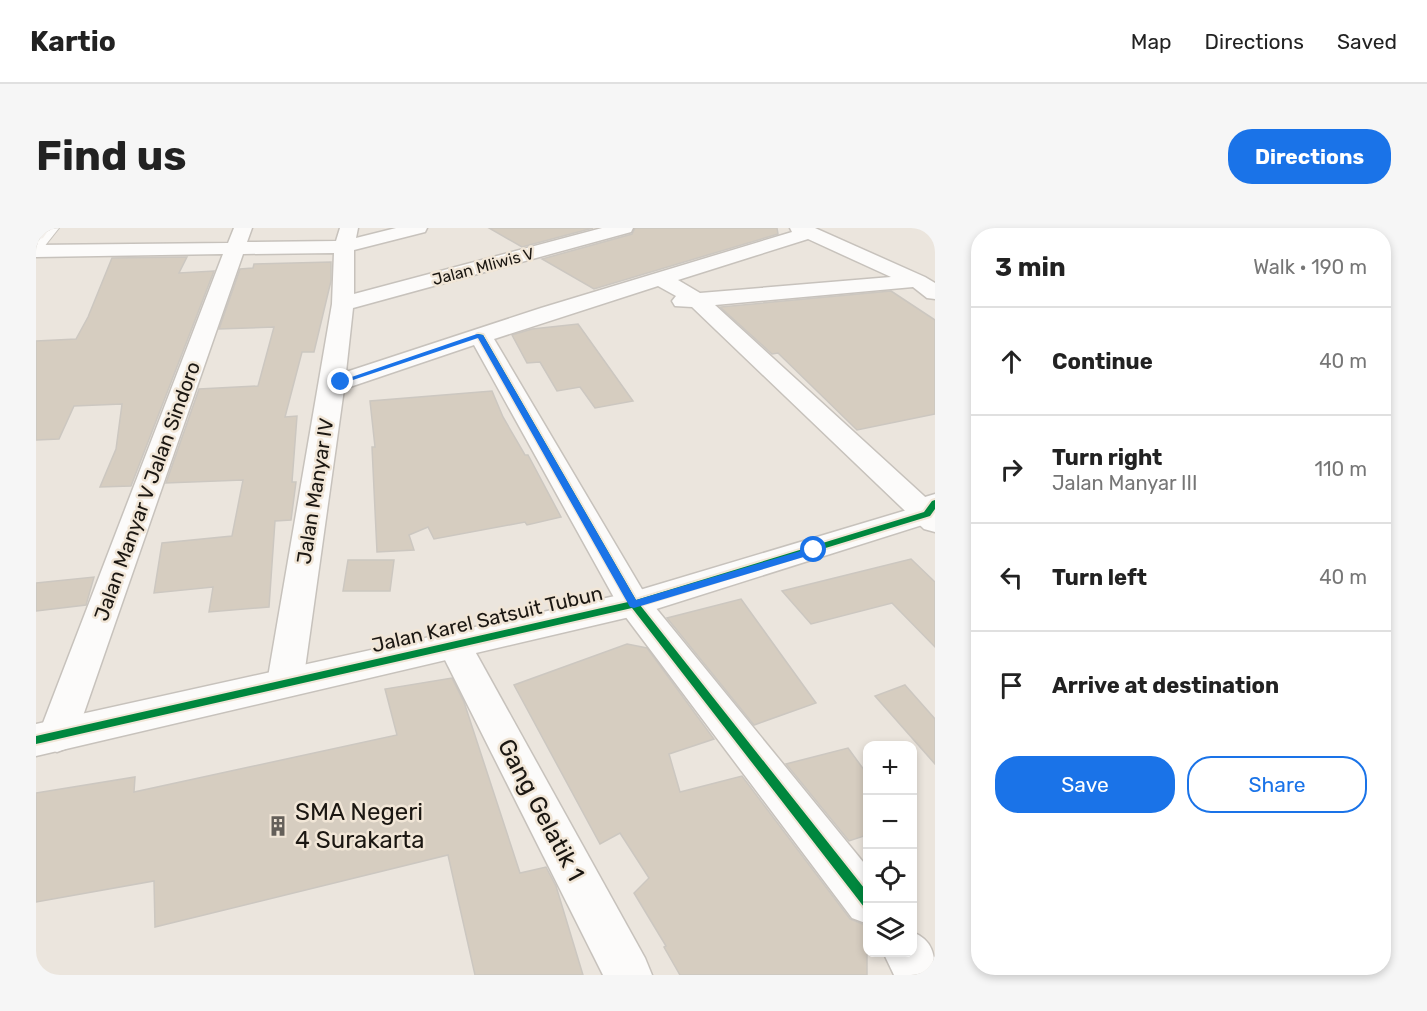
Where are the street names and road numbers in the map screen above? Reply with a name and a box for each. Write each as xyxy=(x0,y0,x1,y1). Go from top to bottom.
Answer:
street label: Jalan Mliwis V xyxy=(430,244,536,289)
street label: Jalan Manyar V Jalan Sindoro xyxy=(89,358,205,624)
street label: Jalan Manyar IV xyxy=(292,416,338,566)
street label: Jalan Karel Satsuit Tubun xyxy=(369,581,605,657)
street label: Gang Gelatik 1 xyxy=(492,734,590,886)

